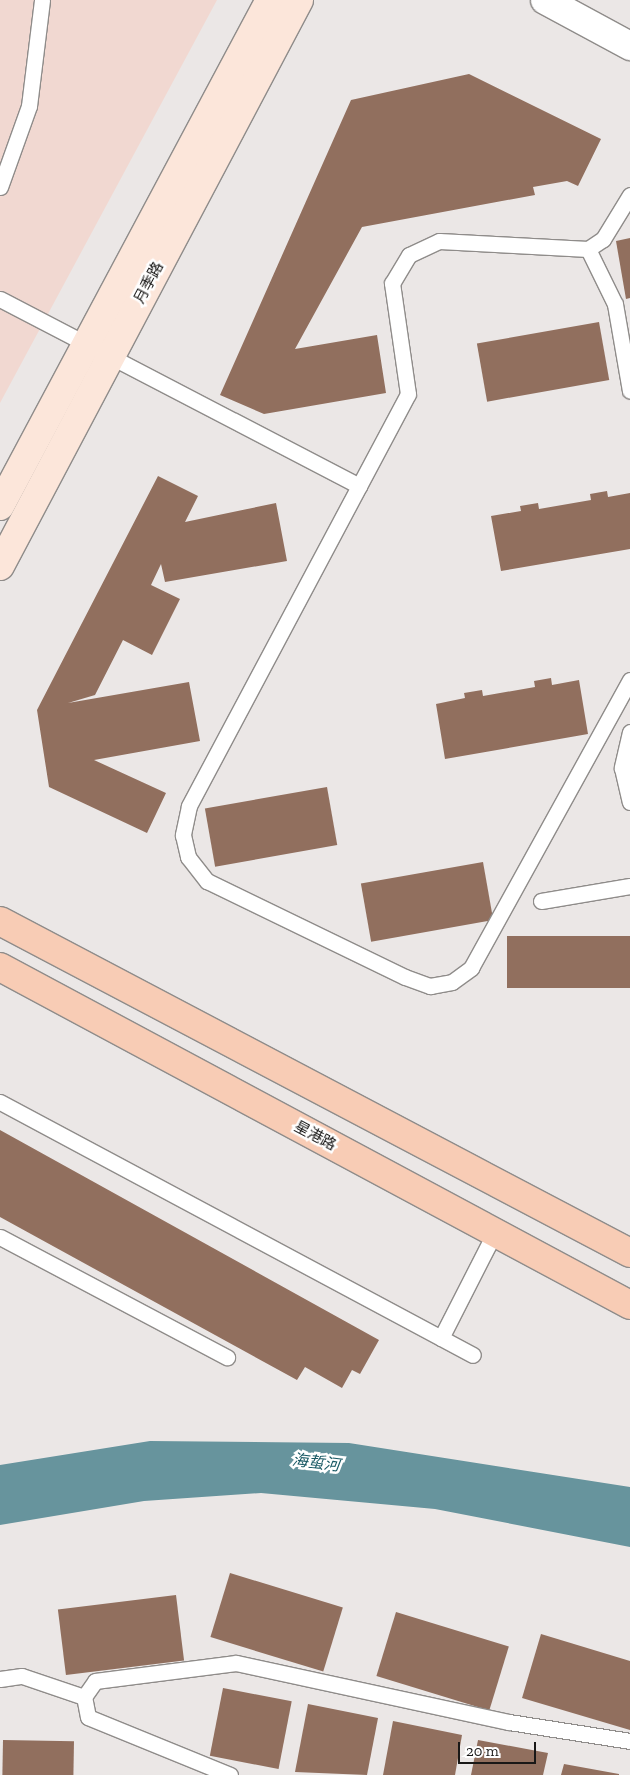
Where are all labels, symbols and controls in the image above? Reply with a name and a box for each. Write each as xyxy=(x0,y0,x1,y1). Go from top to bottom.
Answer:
street label: 月季路 xyxy=(130,259,168,307)
street label: 星港路 xyxy=(291,1117,339,1155)
water label: 海蜇河 xyxy=(291,1451,341,1475)
scale bar xyxy=(460,1732,538,1764)
text: 20 m xyxy=(466,1742,499,1760)

